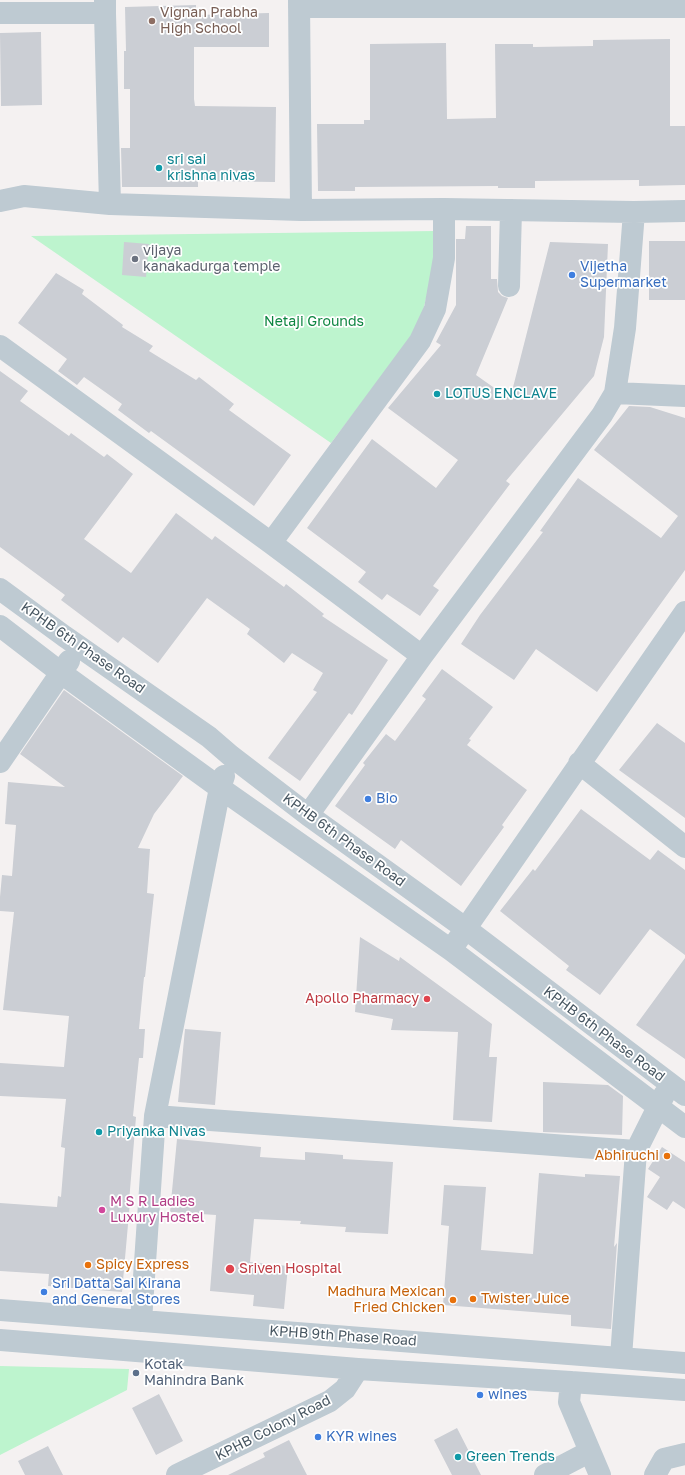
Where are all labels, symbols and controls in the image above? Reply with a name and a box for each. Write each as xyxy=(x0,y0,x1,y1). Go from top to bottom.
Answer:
place label: Vignan Prabha High School xyxy=(160,5,258,38)
marker: Vignan Prabha High School xyxy=(147,16,157,26)
place label: sri sai krishna nivas xyxy=(167,152,255,184)
marker: sri sai krishna nivas xyxy=(154,163,164,173)
place label: vijaya kanakadurga temple xyxy=(143,243,280,276)
marker: vijaya kanakadurga temple xyxy=(130,254,140,264)
place label: Vijetha Supermarket xyxy=(580,259,667,292)
marker: Vijetha Supermarket xyxy=(567,270,577,280)
park label: Netaji Grounds xyxy=(264,314,364,330)
place label: LOTUS ENCLAVE xyxy=(445,386,557,402)
marker: LOTUS ENCLAVE xyxy=(432,389,442,399)
street label: KPHB 6th Phase Road xyxy=(18,599,148,697)
street label: KPHB 6th Phase Road xyxy=(279,790,409,890)
place label: Bio xyxy=(376,791,398,807)
marker: Bio xyxy=(363,794,373,804)
street label: KPHB 6th Phase Road xyxy=(540,983,668,1085)
place label: Apollo Pharmacy xyxy=(305,991,419,1007)
marker: Apollo Pharmacy xyxy=(422,994,432,1004)
place label: Priyanka Nivas xyxy=(107,1124,206,1140)
marker: Priyanka Nivas xyxy=(94,1127,104,1137)
place label: Abhiruchi xyxy=(595,1148,659,1164)
marker: Abhiruchi xyxy=(662,1151,672,1161)
place label: M S R Ladies Luxury Hostel xyxy=(110,1194,204,1226)
marker: M S R Ladies Luxury Hostel xyxy=(97,1205,107,1215)
place label: Spicy Express xyxy=(96,1257,189,1273)
marker: Spicy Express xyxy=(83,1260,93,1270)
place label: Sriven Hospital xyxy=(239,1261,342,1277)
marker: Sriven Hospital xyxy=(224,1263,236,1275)
place label: Sri Datta Sai Kirana and General Stores xyxy=(52,1276,181,1308)
place label: Madhura Mexican Fried Chicken xyxy=(327,1284,445,1316)
marker: Sri Datta Sai Kirana and General Stores xyxy=(39,1287,49,1297)
place label: Twister Juice xyxy=(481,1291,569,1307)
marker: Twister Juice xyxy=(468,1294,478,1304)
marker: Madhura Mexican Fried Chicken xyxy=(448,1295,458,1305)
street label: KPHB 9th Phase Road xyxy=(269,1322,417,1350)
place label: Kotak Mahindra Bank xyxy=(144,1357,244,1390)
marker: Kotak Mahindra Bank xyxy=(131,1368,141,1378)
place label: wines xyxy=(488,1387,527,1403)
marker: wines xyxy=(475,1390,485,1400)
street label: KPHB Colony Road xyxy=(213,1392,333,1464)
place label: KYR wines xyxy=(326,1429,397,1445)
marker: KYR wines xyxy=(313,1432,323,1442)
place label: Green Trends xyxy=(466,1449,555,1465)
marker: Green Trends xyxy=(453,1452,463,1462)

